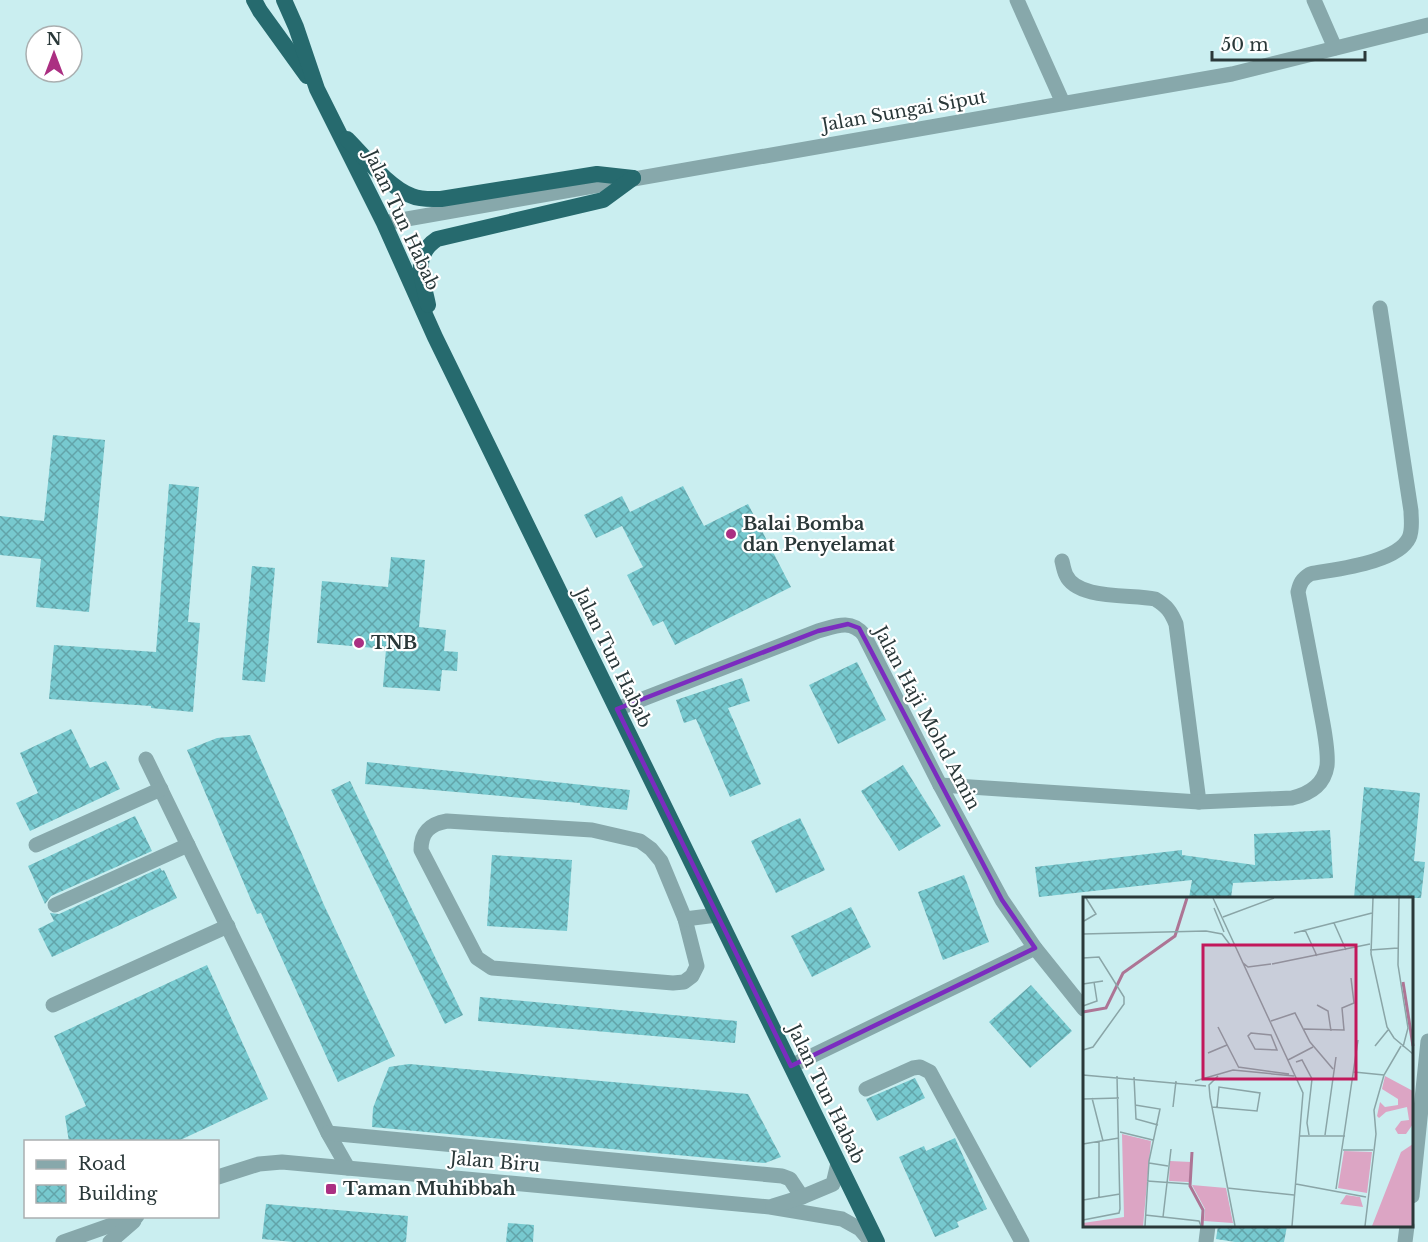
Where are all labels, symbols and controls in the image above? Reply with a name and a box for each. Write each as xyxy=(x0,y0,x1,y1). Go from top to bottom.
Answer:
north arrow xyxy=(24,24,84,84)
scale bar xyxy=(1212,24,1365,62)
text: N xyxy=(46,29,62,49)
text: 50 m xyxy=(1221,34,1269,56)
street label: Jalan Sungai Siput xyxy=(818,86,988,137)
street label: Jalan Tun Habab xyxy=(359,144,444,294)
place label: Balai Bomba dan Penyelamat xyxy=(743,513,895,556)
marker: Balai Bomba dan Penyelamat xyxy=(724,527,738,541)
street label: Jalan Tun Habab xyxy=(569,583,656,731)
street label: Jalan Haji Mohd Amin xyxy=(868,621,985,814)
place label: TNB xyxy=(371,632,417,654)
marker: TNB xyxy=(352,636,366,650)
inset map xyxy=(1083,897,1413,1227)
street label: Jalan Tun Habab xyxy=(782,1019,869,1167)
legend xyxy=(24,1140,219,1218)
street label: Jalan Biru xyxy=(447,1147,541,1177)
text: Road xyxy=(78,1153,126,1175)
place label: Taman Muhibbah xyxy=(343,1178,516,1200)
marker: Taman Muhibbah xyxy=(324,1182,338,1196)
text: Building xyxy=(78,1183,157,1205)

